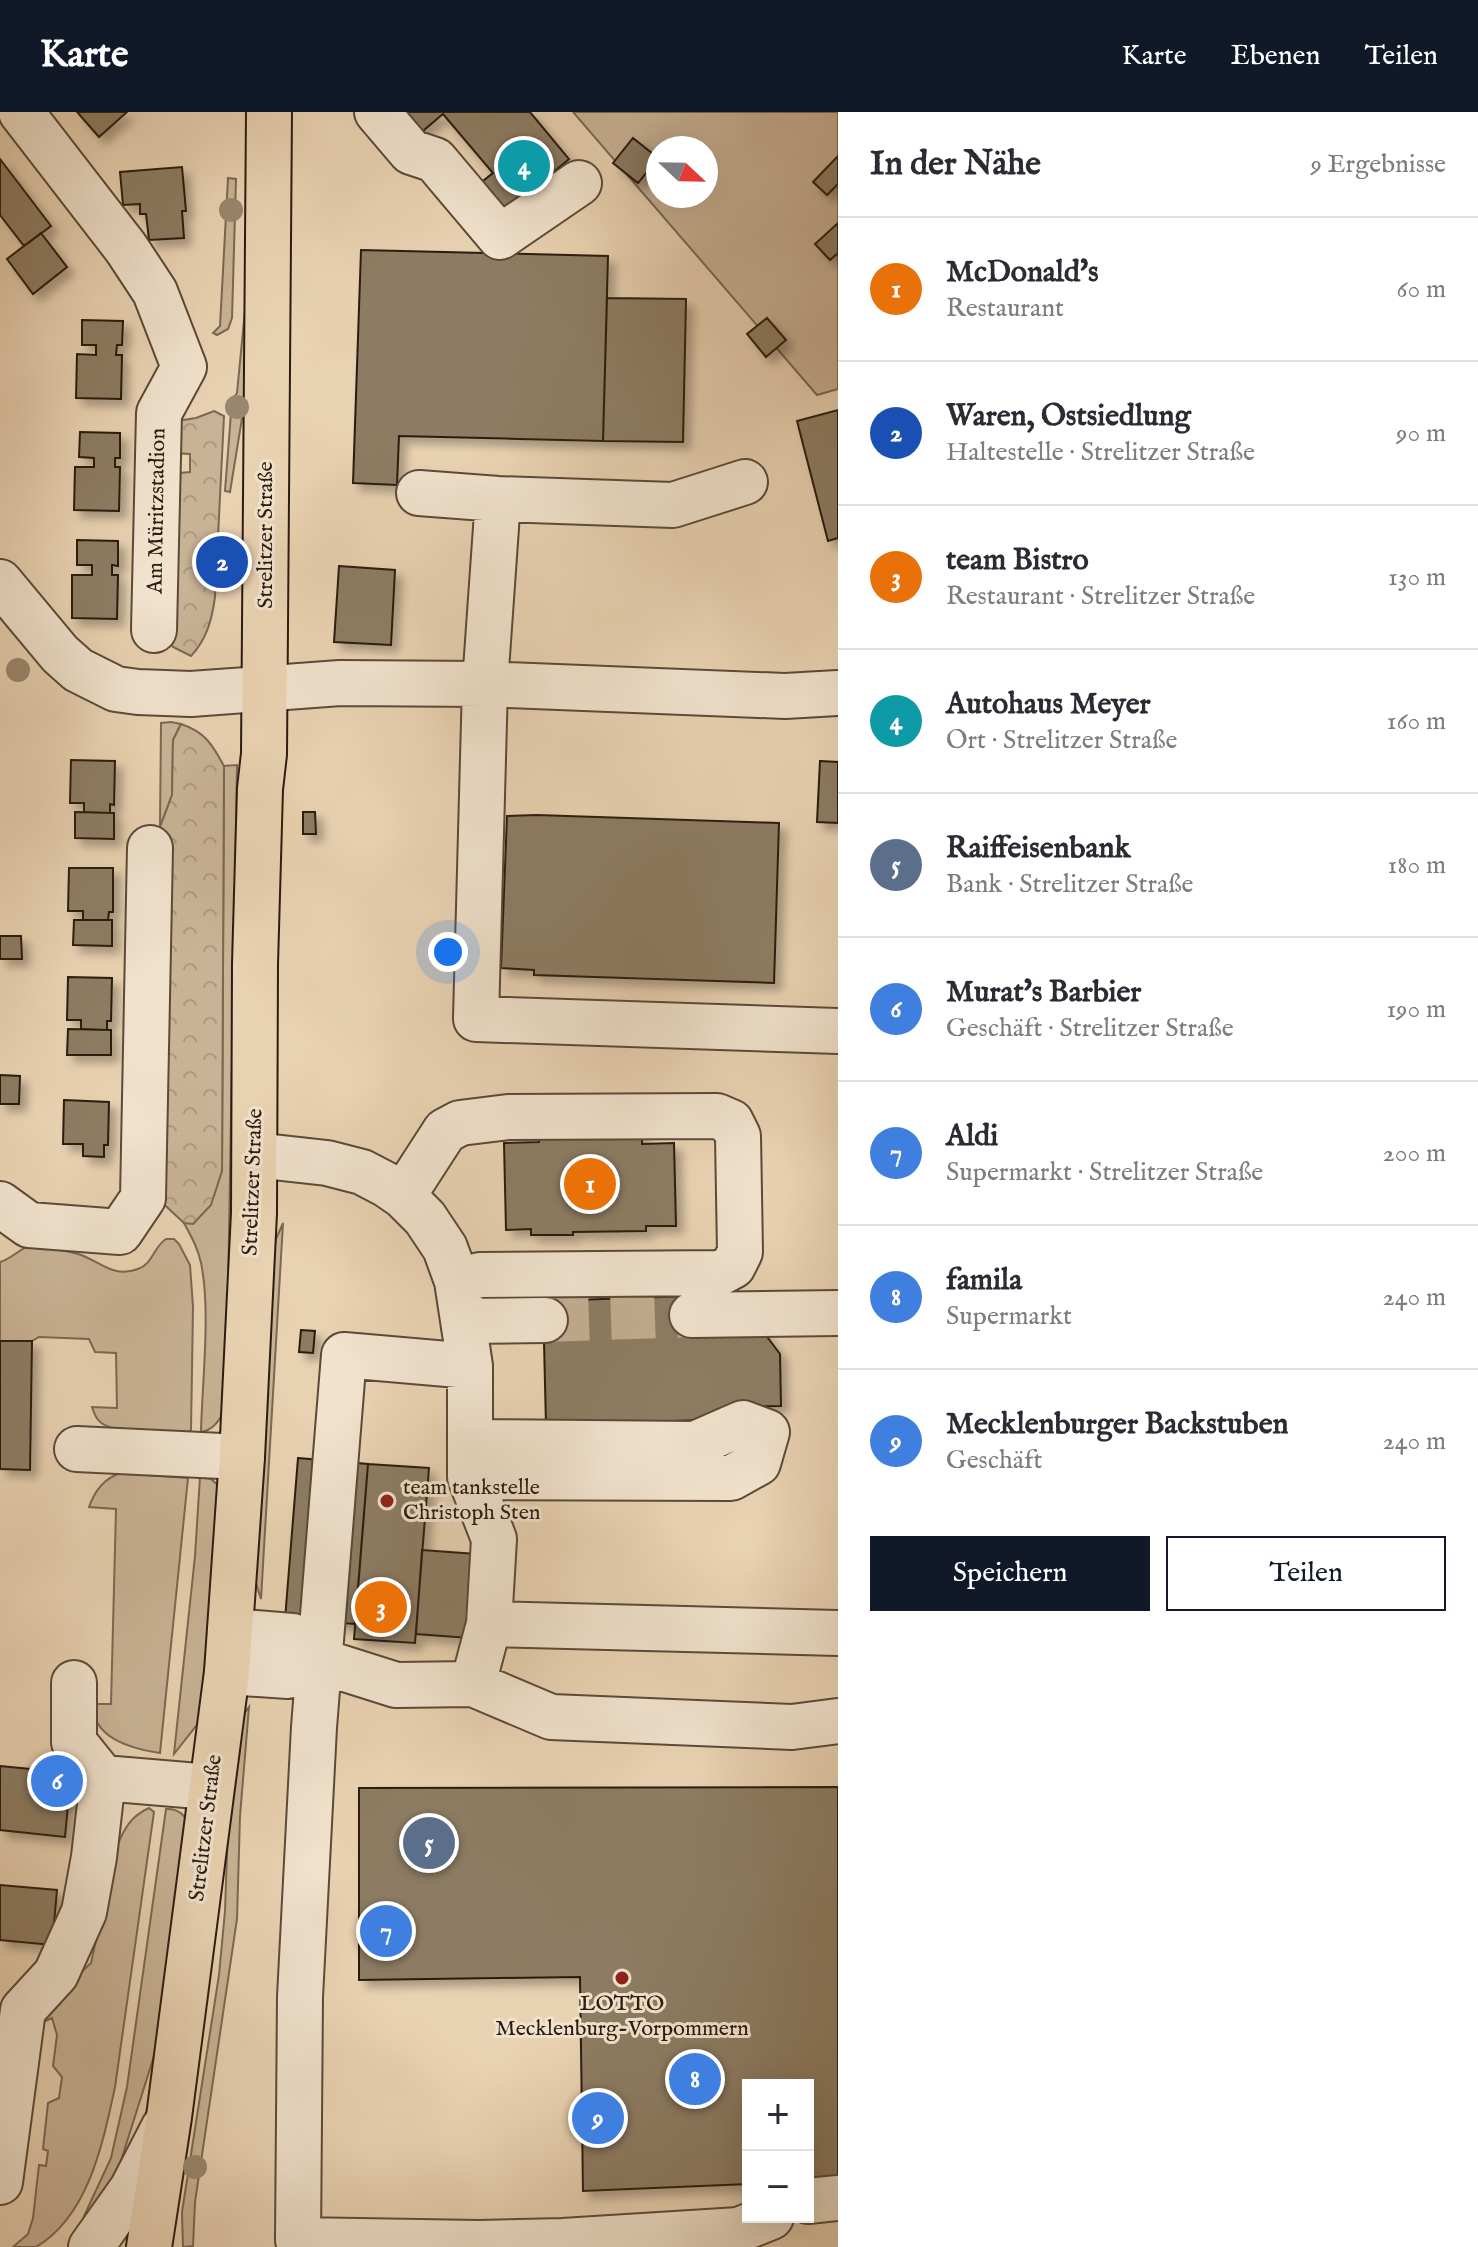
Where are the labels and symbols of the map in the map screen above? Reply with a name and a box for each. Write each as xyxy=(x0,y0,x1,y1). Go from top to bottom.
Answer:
pin: 4 xyxy=(498,136,550,196)
north arrow xyxy=(646,136,718,208)
street label: Am Müritzstadion xyxy=(142,428,172,595)
street label: Strelitzer Straße xyxy=(252,461,280,609)
pin: 2 xyxy=(196,532,248,592)
your location xyxy=(428,932,468,972)
street label: Strelitzer Straße xyxy=(236,1108,270,1256)
pin: 1 xyxy=(564,1154,616,1214)
place label: team tankstelle Christoph Sten xyxy=(403,1474,541,1527)
marker: team tankstelle Christoph Sten xyxy=(378,1492,396,1510)
pin: 3 xyxy=(355,1577,407,1637)
pin: 6 xyxy=(31,1751,83,1811)
street label: Strelitzer Straße xyxy=(183,1753,229,1903)
pin: 5 xyxy=(403,1813,455,1873)
pin: 7 xyxy=(360,1901,412,1961)
marker: LOTTO Mecklenburg-Vorpommern xyxy=(613,1969,631,1987)
place label: LOTTO Mecklenburg-Vorpommern xyxy=(495,1990,749,2043)
pin: 8 xyxy=(669,2049,721,2109)
pin: 9 xyxy=(572,2088,624,2148)

